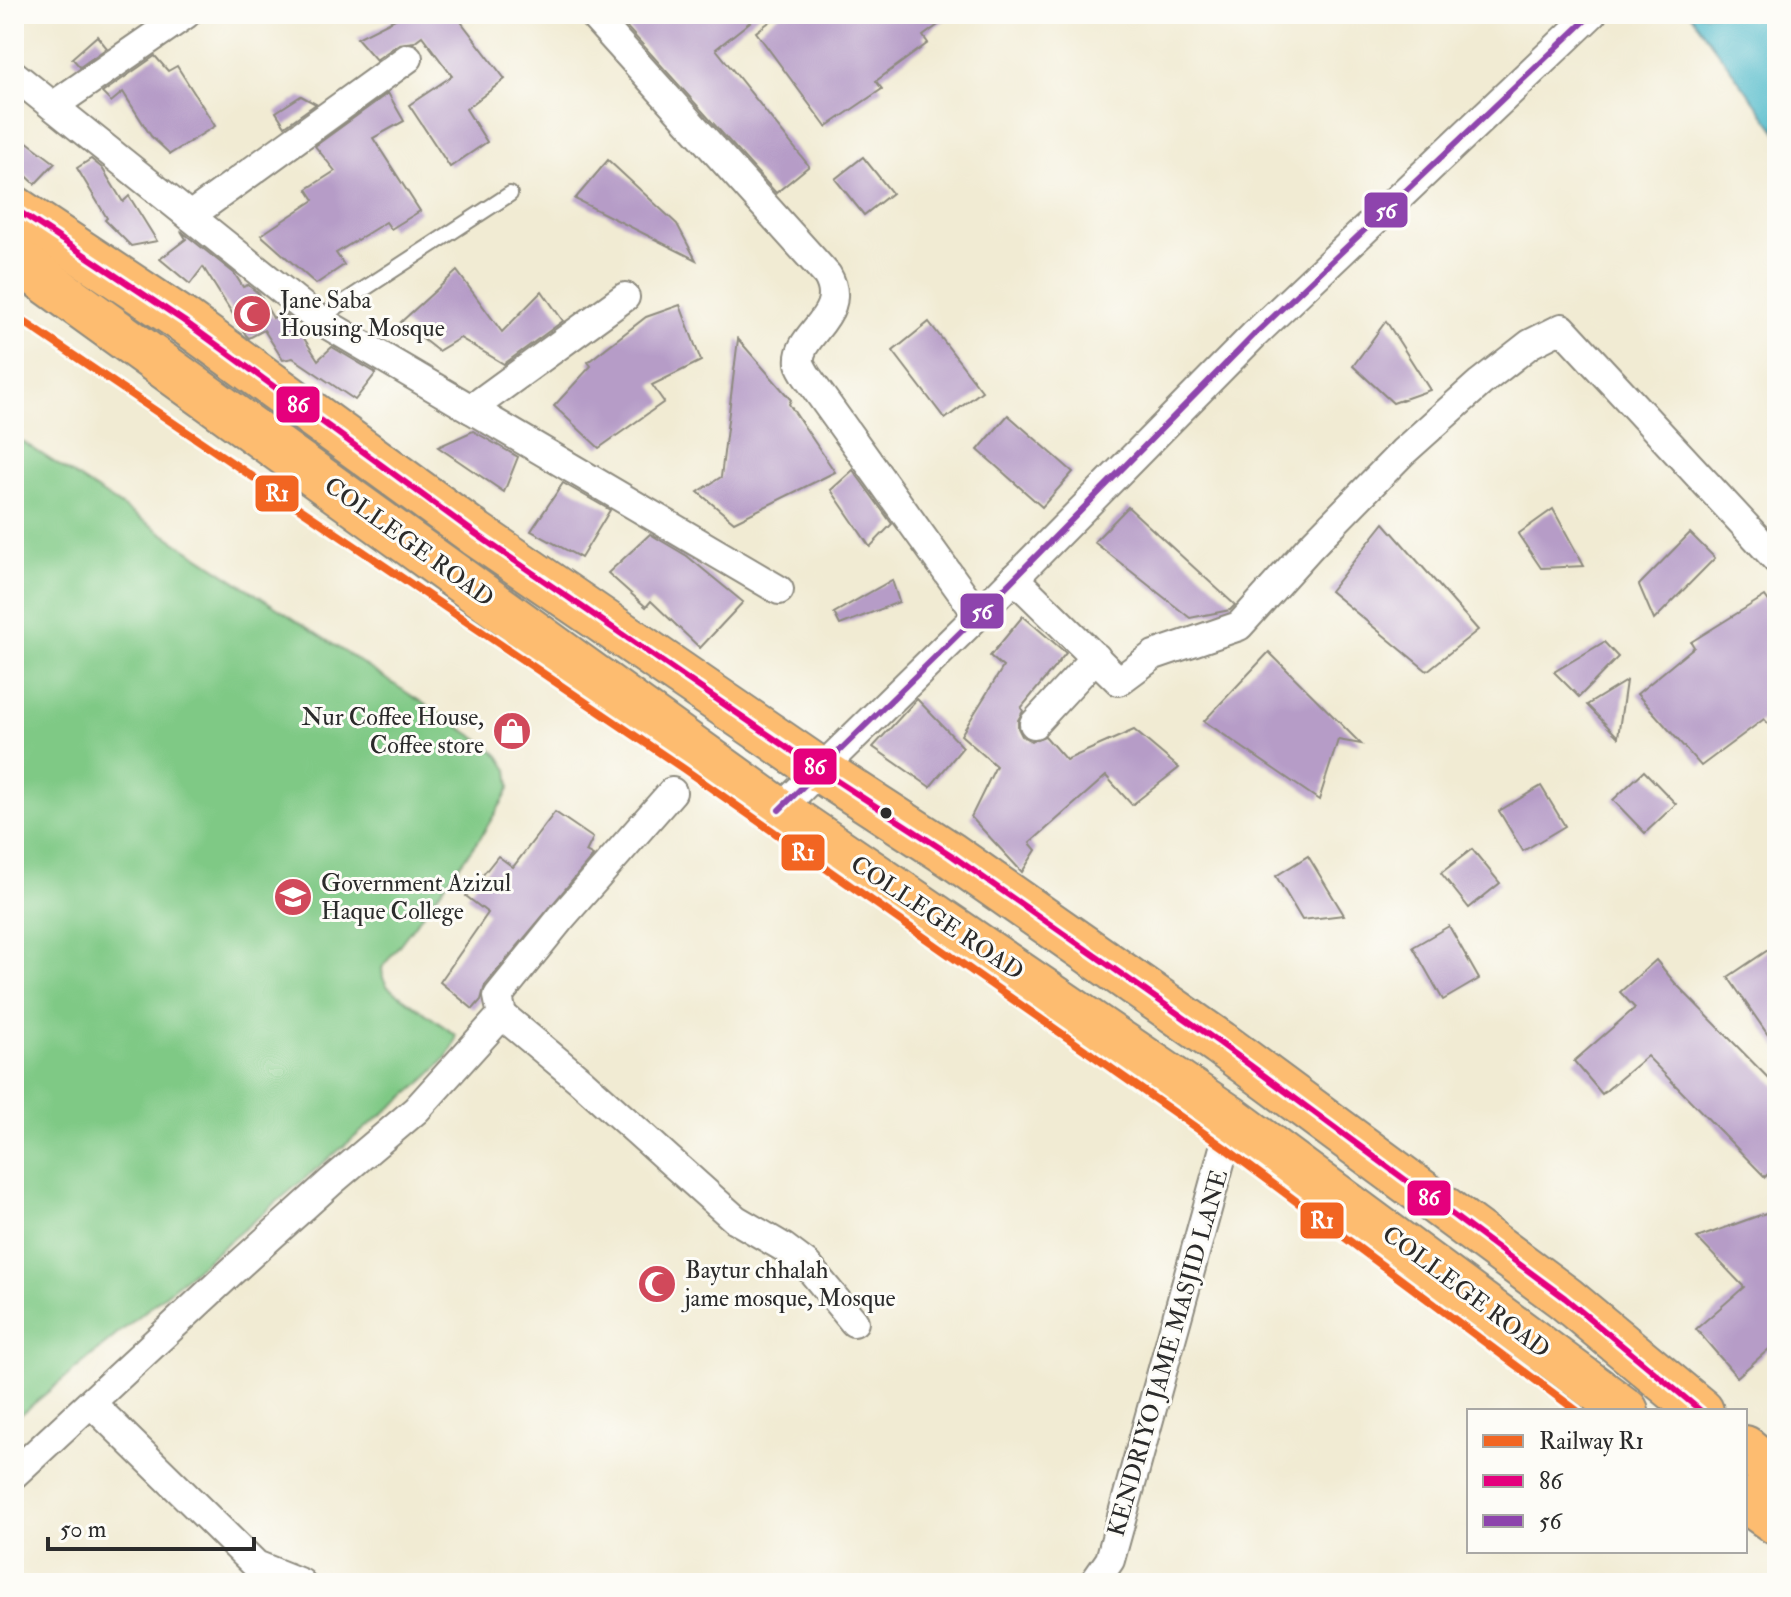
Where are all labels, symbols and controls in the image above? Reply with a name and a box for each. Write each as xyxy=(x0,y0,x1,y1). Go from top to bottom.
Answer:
line badge: 56 xyxy=(1363,191,1409,229)
text: 56 xyxy=(1376,197,1398,225)
place label: Jane Saba Housing Mosque xyxy=(279,285,445,344)
mosque icon: Jane Saba Housing Mosque xyxy=(231,293,273,335)
line badge: 86 xyxy=(275,385,321,424)
text: 86 xyxy=(287,391,311,419)
street label: COLLEGE ROAD xyxy=(318,470,500,614)
line badge: R1 xyxy=(254,474,300,513)
text: R1 xyxy=(265,480,289,508)
line badge: 56 xyxy=(959,592,1005,630)
text: 56 xyxy=(972,598,994,626)
place label: Nur Coffee House, Coffee store xyxy=(301,702,484,761)
shop icon: Nur Coffee House, Coffee store xyxy=(491,710,533,752)
line badge: 86 xyxy=(792,747,838,786)
text: 86 xyxy=(804,753,828,781)
unlabelled marker xyxy=(878,805,894,821)
line badge: R1 xyxy=(780,833,826,872)
text: R1 xyxy=(791,839,815,867)
street label: COLLEGE ROAD xyxy=(845,849,1029,987)
place label: Government Azizul Haque College xyxy=(321,868,511,927)
school or university icon: Government Azizul Haque College xyxy=(272,876,314,918)
street label: KENDRIYO JAME MASJID LANE xyxy=(1101,1166,1235,1540)
line badge: 86 xyxy=(1406,1179,1452,1217)
text: 86 xyxy=(1418,1184,1442,1212)
line badge: R1 xyxy=(1299,1201,1345,1240)
text: R1 xyxy=(1310,1207,1334,1235)
street label: COLLEGE ROAD xyxy=(1376,1219,1556,1365)
place label: Baytur chhalah jame mosque, Mosque xyxy=(681,1255,896,1314)
mosque icon: Baytur chhalah jame mosque, Mosque xyxy=(636,1263,678,1305)
legend xyxy=(1467,1409,1747,1553)
text: Railway R1 xyxy=(1539,1426,1644,1457)
text: 86 xyxy=(1539,1466,1564,1497)
scale bar xyxy=(48,1501,254,1551)
text: 56 xyxy=(1539,1506,1563,1537)
text: 50 m xyxy=(60,1514,107,1545)

